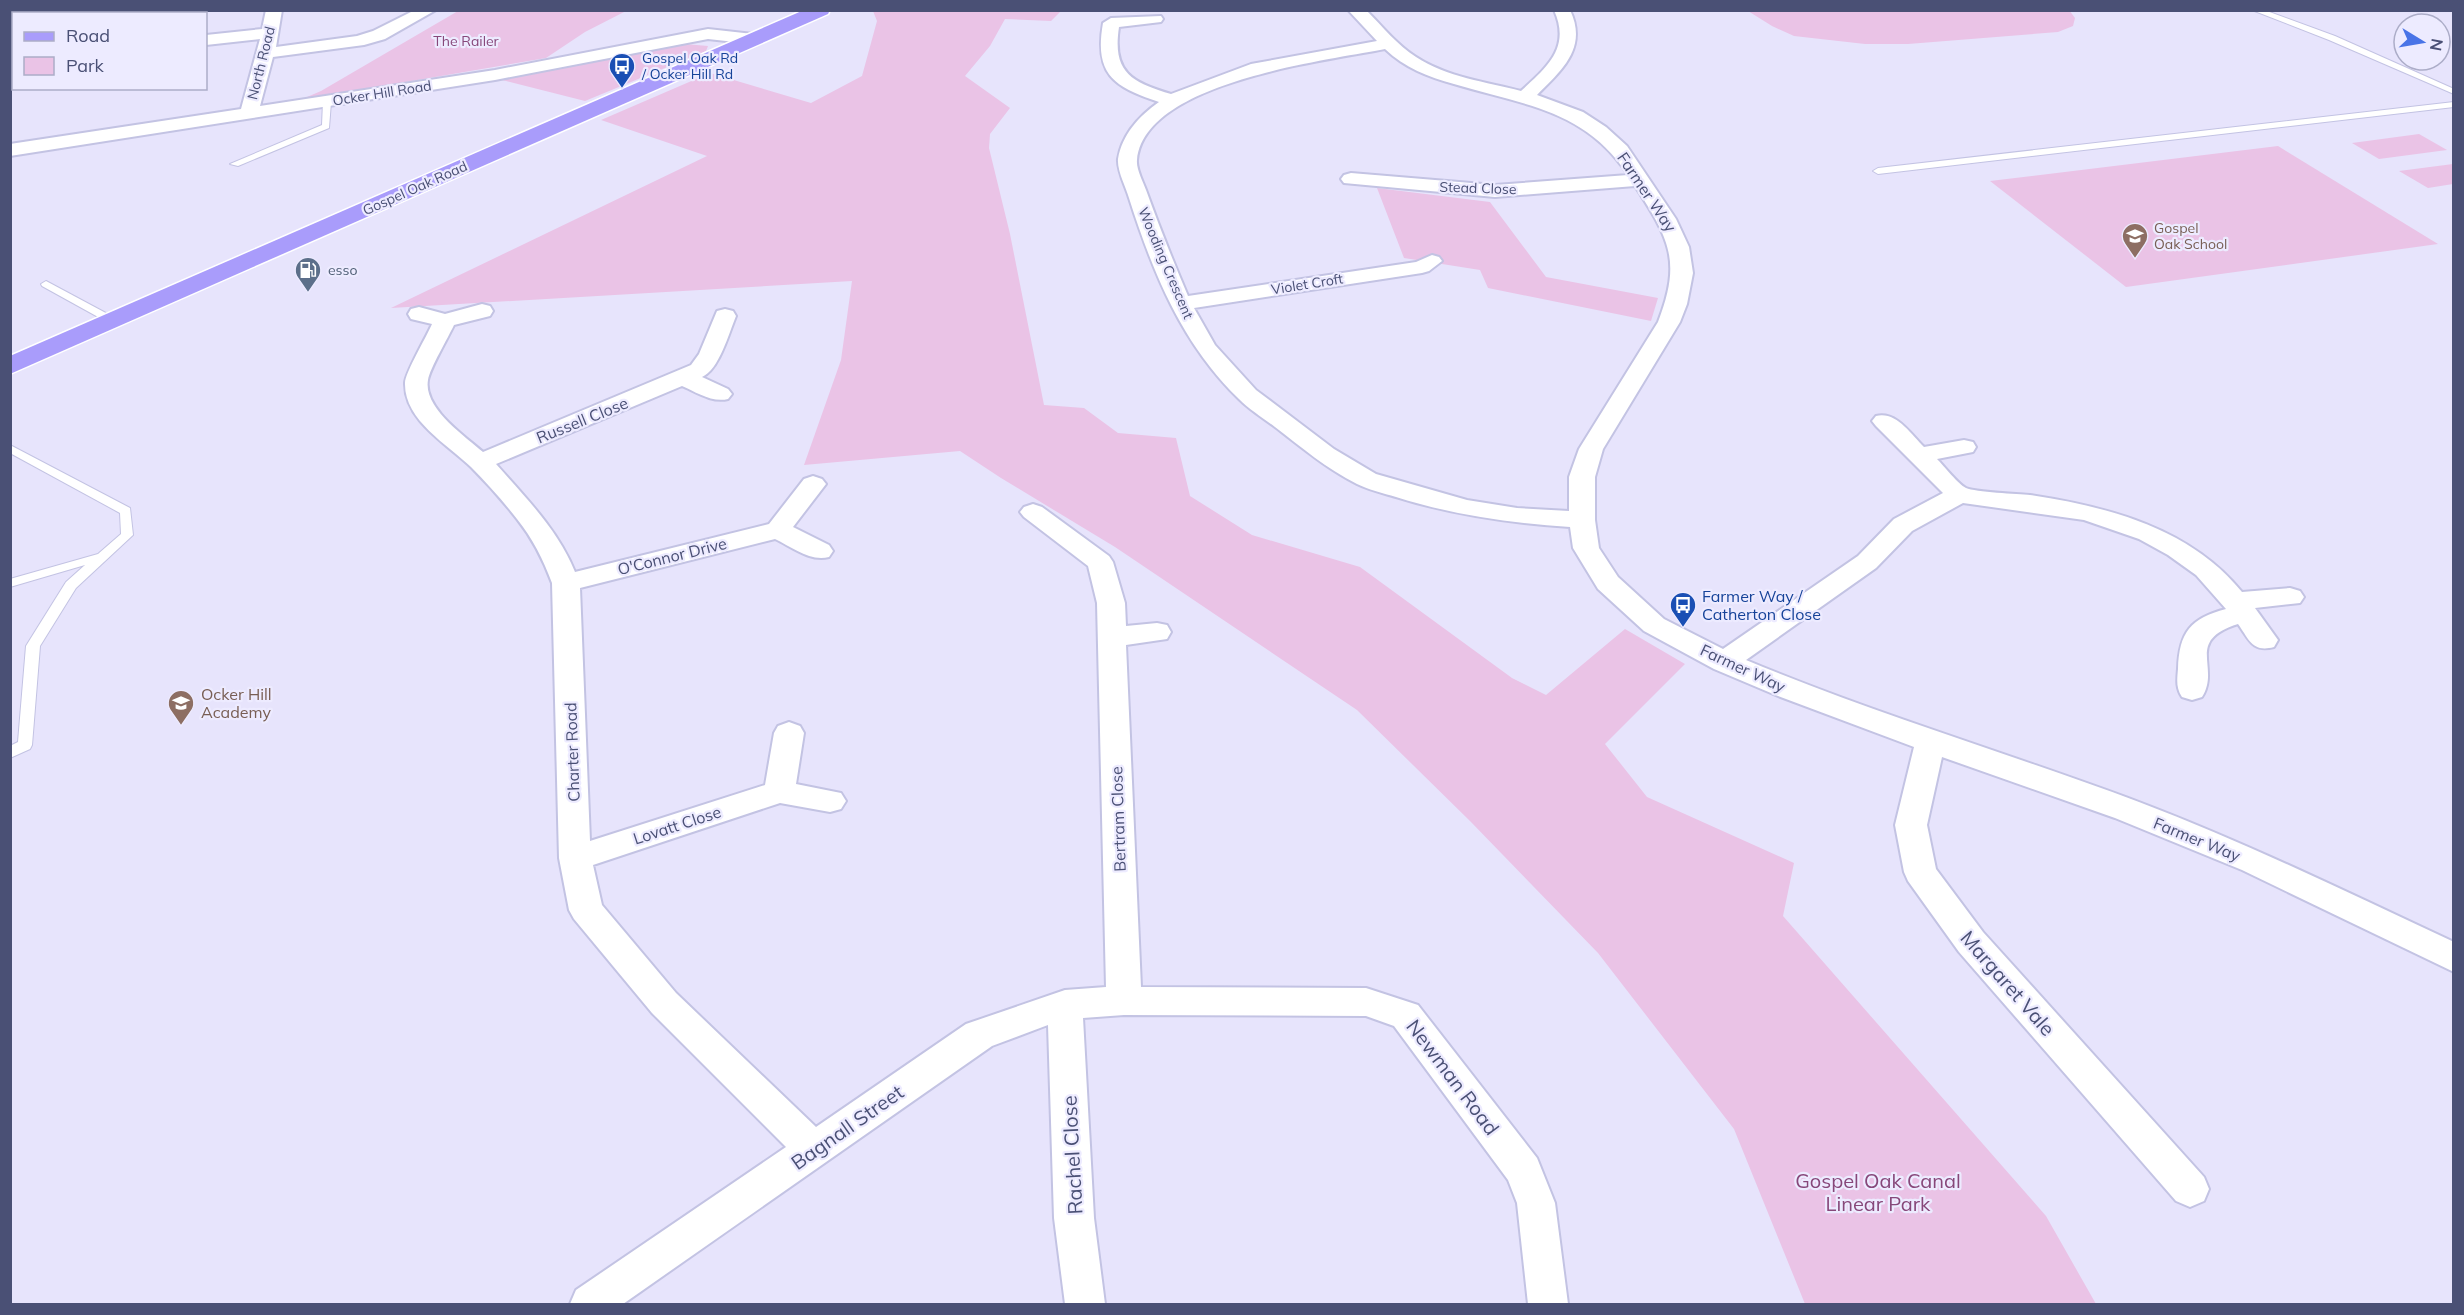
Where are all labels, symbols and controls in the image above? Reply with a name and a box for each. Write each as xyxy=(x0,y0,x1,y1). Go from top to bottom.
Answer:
legend xyxy=(12,12,207,90)
north arrow xyxy=(2392,12,2452,72)
text: Road xyxy=(66,24,110,47)
street label: North Road xyxy=(243,24,279,102)
park label: The Railer xyxy=(433,32,500,50)
text: N xyxy=(2426,37,2448,53)
place label: Gospel Oak Rd / Ocker Hill Rd xyxy=(641,49,738,83)
bus stop icon: Gospel Oak Rd / Ocker Hill Rd xyxy=(607,51,637,89)
text: Park xyxy=(66,54,105,77)
street label: Ocker Hill Road xyxy=(331,76,433,110)
street label: Farmer Way xyxy=(1613,148,1681,236)
street label: Gospel Oak Road xyxy=(360,157,470,219)
street label: Stead Close xyxy=(1439,178,1517,198)
street label: Wooding Crescent xyxy=(1134,205,1198,322)
place label: Gospel Oak School xyxy=(2154,219,2227,253)
school or university icon: Gospel Oak School xyxy=(2120,221,2150,259)
fuel station icon: esso xyxy=(293,255,323,293)
place label: esso xyxy=(328,261,358,279)
street label: Violet Croft xyxy=(1270,269,1344,299)
street label: Russell Close xyxy=(533,393,631,447)
street label: O'Connor Drive xyxy=(615,533,729,579)
place label: Farmer Way / Catherton Close xyxy=(1702,586,1821,624)
bus stop icon: Farmer Way / Catherton Close xyxy=(1668,590,1698,628)
street label: Farmer Way xyxy=(1697,640,1789,697)
place label: Ocker Hill Academy xyxy=(201,684,272,722)
school or university icon: Ocker Hill Academy xyxy=(166,688,196,726)
street label: Charter Road xyxy=(560,702,584,802)
street label: Bertram Close xyxy=(1106,766,1130,872)
street label: Lovatt Close xyxy=(630,801,724,849)
street label: Farmer Way xyxy=(2151,813,2244,866)
street label: Margaret Vale xyxy=(1956,925,2060,1041)
street label: Newman Road xyxy=(1401,1014,1505,1140)
street label: Bagnall Street xyxy=(786,1079,908,1175)
street label: Rachel Close xyxy=(1056,1095,1088,1215)
park label: Gospel Oak Canal Linear Park xyxy=(1795,1168,1961,1216)

